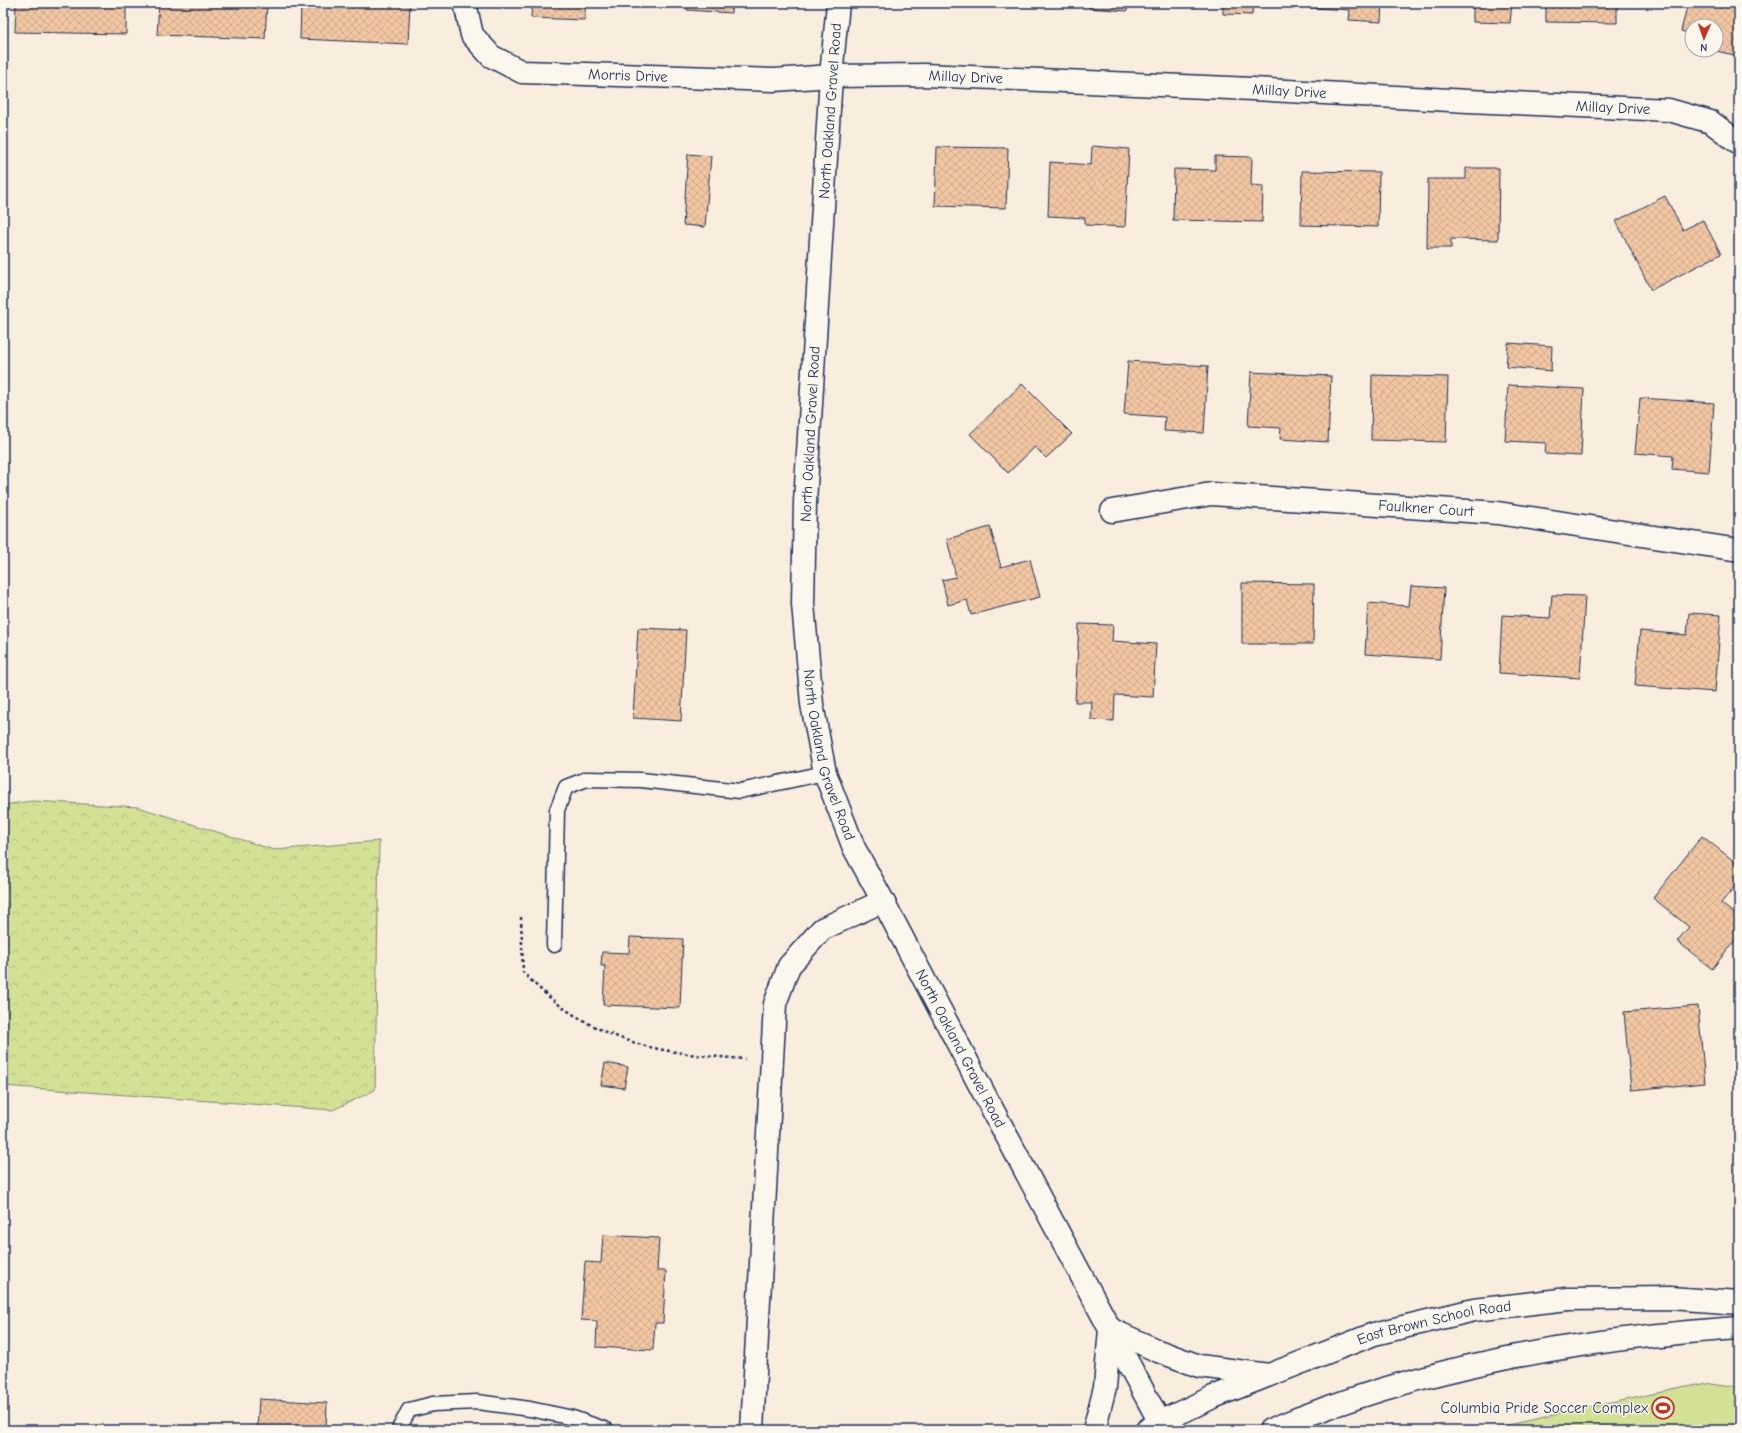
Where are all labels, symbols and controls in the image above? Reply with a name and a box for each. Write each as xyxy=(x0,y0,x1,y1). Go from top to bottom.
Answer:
north arrow xyxy=(1684,18,1724,58)
street label: North Oakland Gravel Road xyxy=(815,22,845,200)
text: N xyxy=(1700,41,1707,54)
street label: Morris Drive xyxy=(588,65,668,86)
street label: Millay Drive xyxy=(928,66,1004,87)
street label: Millay Drive xyxy=(1252,80,1328,102)
street label: Millay Drive xyxy=(1575,97,1651,118)
street label: North Oakland Gravel Road xyxy=(796,345,824,523)
street label: Faulkner Court xyxy=(1378,496,1475,520)
street label: North Oakland Gravel Road xyxy=(800,669,859,843)
street label: North Oakland Gravel Road xyxy=(911,966,1009,1131)
street label: East Brown School Road xyxy=(1354,1297,1512,1349)
sports icon: Columbia Pride Soccer Complex xyxy=(1650,1395,1676,1421)
place label: Columbia Pride Soccer Complex xyxy=(1441,1399,1649,1417)

